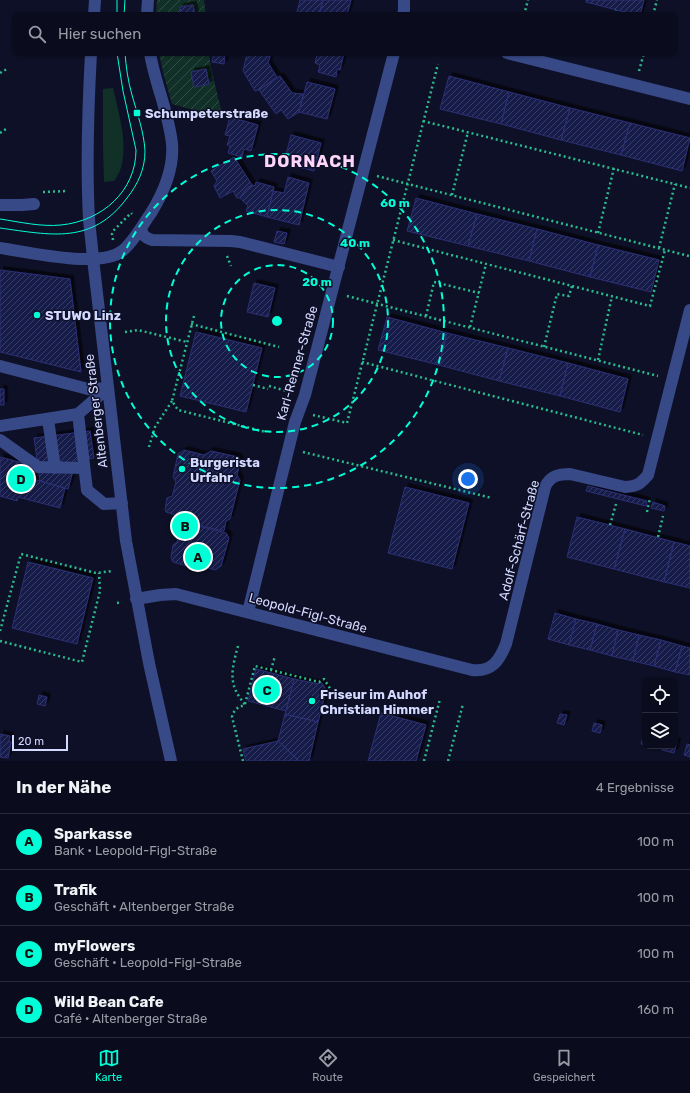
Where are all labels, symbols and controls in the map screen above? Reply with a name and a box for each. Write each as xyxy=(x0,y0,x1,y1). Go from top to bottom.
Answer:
search box xyxy=(12,12,678,56)
icon: search xyxy=(26,23,48,45)
text: Hier suchen xyxy=(58,25,141,43)
place label: Schumpeterstraße xyxy=(145,106,269,121)
marker: Schumpeterstraße xyxy=(132,108,142,118)
district label: DORNACH xyxy=(264,151,356,171)
text: 60 m xyxy=(380,196,410,210)
text: 40 m xyxy=(340,236,370,250)
text: 20 m xyxy=(302,275,332,289)
street label: Karl-Renner-Straße xyxy=(273,304,321,422)
place label: STUWO Linz xyxy=(45,308,121,323)
marker: STUWO Linz xyxy=(32,310,42,320)
centre of rings xyxy=(270,314,284,328)
street label: Altenberger Straße xyxy=(82,353,111,469)
place label: Burgerista Urfahr xyxy=(190,455,260,485)
pin: D xyxy=(8,464,34,494)
marker: Burgerista Urfahr xyxy=(177,464,187,474)
your location xyxy=(458,469,478,489)
street label: Adolf-Schärf-Straße xyxy=(496,478,542,602)
pin: B xyxy=(172,511,198,541)
pin: A xyxy=(185,542,211,572)
street label: Leopold-Figl-Straße xyxy=(247,590,369,637)
pin: C xyxy=(254,675,280,705)
map controls xyxy=(642,677,678,749)
button: locate xyxy=(642,677,678,713)
place label: Friseur im Auhof Christian Himmer xyxy=(320,687,434,717)
marker: Friseur im Auhof Christian Himmer xyxy=(307,696,317,706)
button: layers xyxy=(642,713,678,749)
scale bar xyxy=(12,733,68,752)
text: 20 m xyxy=(18,735,44,748)
text: In der Nähe xyxy=(16,777,111,797)
text: 4 Ergebnisse xyxy=(596,780,674,795)
text: Sparkasse xyxy=(54,825,132,843)
text: A xyxy=(24,834,34,849)
text: 100 m xyxy=(637,834,674,849)
text: Bank · Leopold-Figl-Straße xyxy=(54,843,217,858)
text: Trafik xyxy=(54,881,97,899)
text: B xyxy=(24,890,34,905)
text: 100 m xyxy=(637,890,674,905)
text: Geschäft · Altenberger Straße xyxy=(54,899,234,914)
text: myFlowers xyxy=(54,937,135,955)
text: C xyxy=(24,946,34,961)
text: 100 m xyxy=(637,946,674,961)
text: Geschäft · Leopold-Figl-Straße xyxy=(54,955,242,970)
text: Wild Bean Cafe xyxy=(54,993,164,1011)
text: D xyxy=(24,1002,34,1017)
text: 160 m xyxy=(638,1002,674,1017)
text: Café · Altenberger Straße xyxy=(54,1011,207,1026)
tab: Karte xyxy=(95,1047,122,1084)
tab: Route xyxy=(312,1047,343,1084)
tab: Gespeichert xyxy=(533,1047,595,1084)

